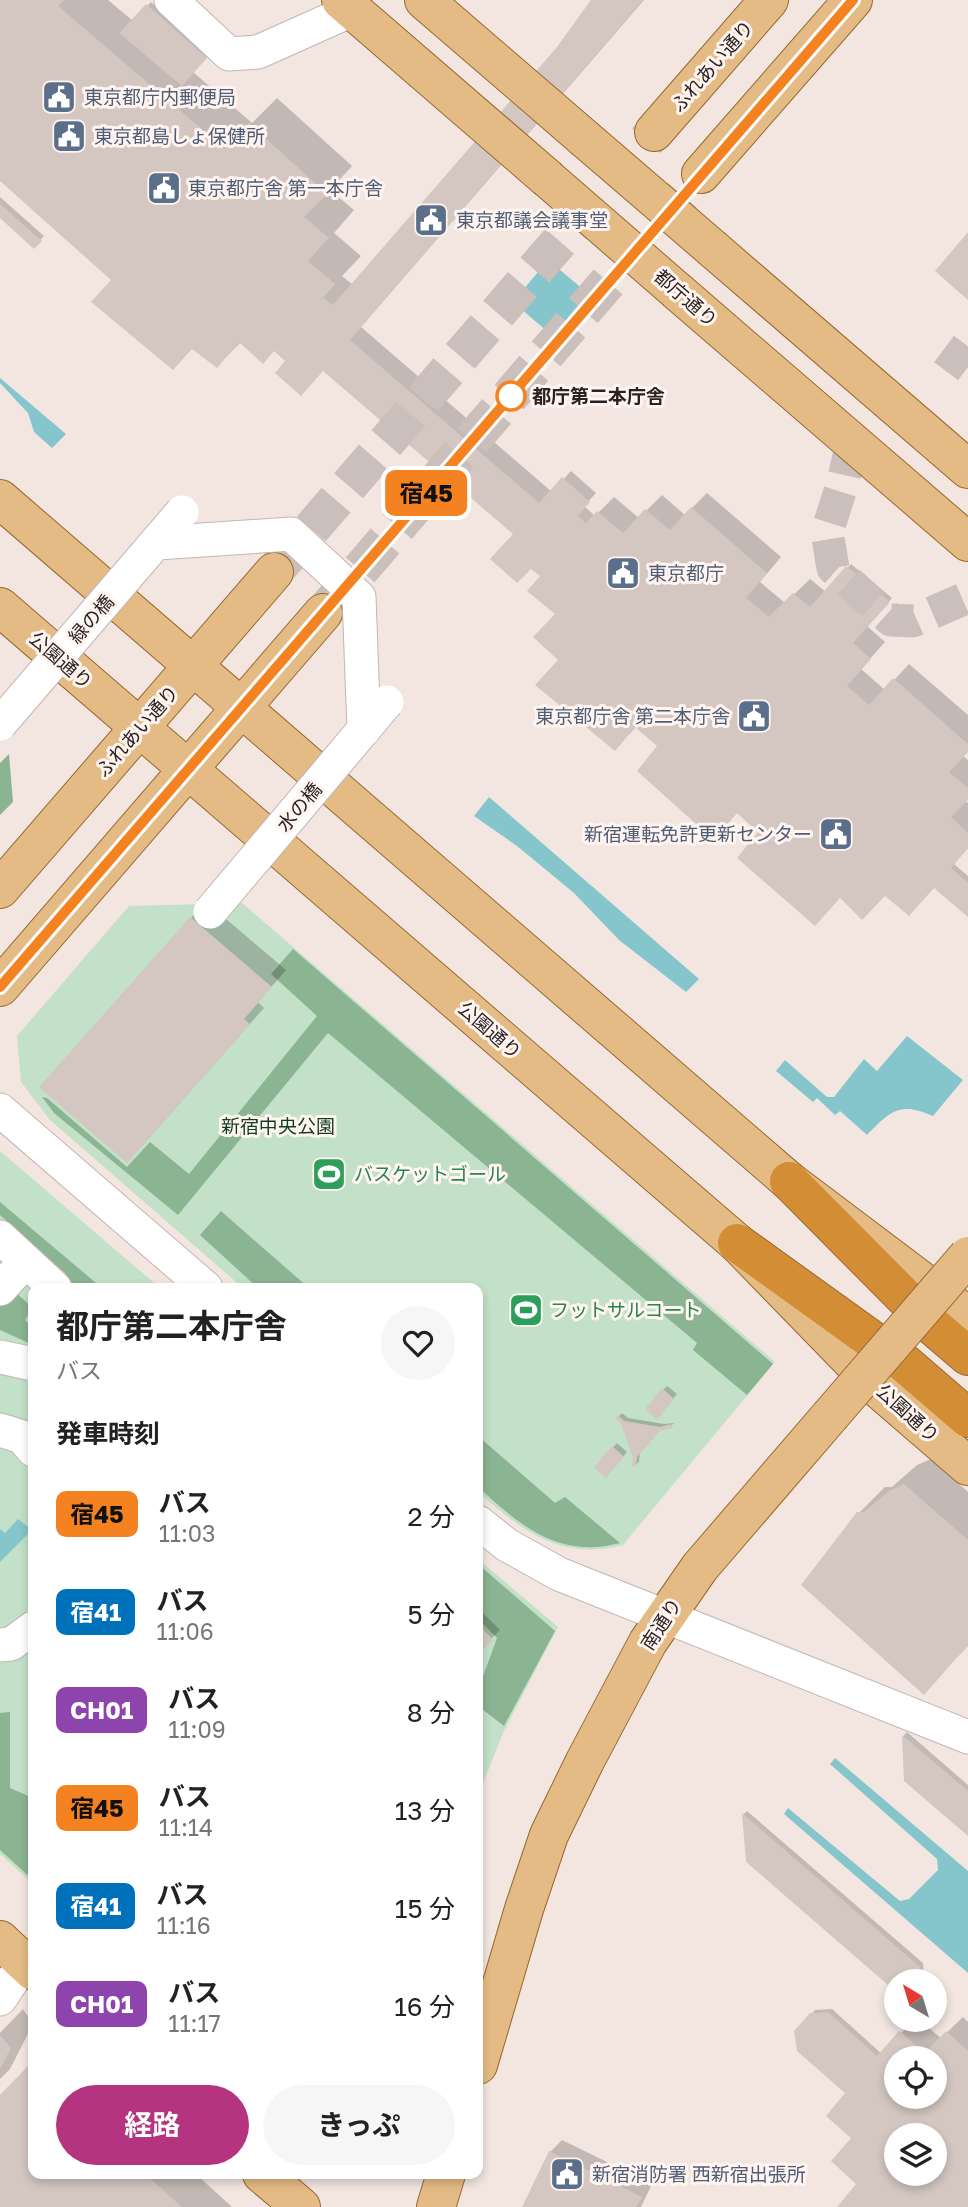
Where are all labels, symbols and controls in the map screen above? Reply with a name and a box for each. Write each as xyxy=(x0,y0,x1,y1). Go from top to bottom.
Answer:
street label: ふれあい通り xyxy=(666,15,758,116)
public building icon: 東京都庁内郵便局 xyxy=(40,78,78,116)
place label: 東京都庁内郵便局 xyxy=(84,85,236,108)
public building icon: 東京都島しょ保健所 xyxy=(50,117,88,155)
place label: 東京都島しょ保健所 xyxy=(94,124,265,147)
public building icon: 東京都庁舎 第一本庁舎 xyxy=(145,169,183,207)
place label: 東京都庁舎 第一本庁舎 xyxy=(188,176,383,199)
public building icon: 東京都議会議事堂 xyxy=(412,201,450,239)
place label: 東京都議会議事堂 xyxy=(456,208,608,231)
street label: 都庁通り xyxy=(650,264,723,331)
marker: 都庁第二本庁舎 xyxy=(496,381,526,411)
place label: 都庁第二本庁舎 xyxy=(532,384,665,407)
line badge: 宿45 xyxy=(386,470,466,516)
text: 宿45 xyxy=(399,478,453,507)
public building icon: 東京都庁 xyxy=(604,554,642,592)
place label: 東京都庁 xyxy=(648,561,724,584)
street label: 緑の橋 xyxy=(63,590,118,648)
street label: 公園通り xyxy=(25,626,98,693)
street label: ふれあい通り xyxy=(91,680,183,781)
public building icon: 東京都庁舎 第二本庁舎 xyxy=(735,697,773,735)
place label: 東京都庁舎 第二本庁舎 xyxy=(535,704,730,727)
street label: 水の橋 xyxy=(271,777,326,836)
public building icon: 新宿運転免許更新センター xyxy=(817,815,855,853)
place label: 新宿運転免許更新センター xyxy=(584,822,812,845)
street label: 公園通り xyxy=(454,996,527,1063)
park label: 新宿中央公園 xyxy=(221,1114,335,1137)
sports icon: バスケットゴール xyxy=(310,1155,348,1193)
place label: バスケットゴール xyxy=(354,1162,506,1185)
sports icon: フットサルコート xyxy=(507,1291,545,1329)
place label: フットサルコート xyxy=(550,1298,702,1321)
text: 都庁第二本庁舎 xyxy=(56,1306,287,1345)
button: heart xyxy=(381,1306,455,1380)
text: バス xyxy=(56,1356,102,1384)
street label: 公園通り xyxy=(872,1379,944,1447)
text: 発車時刻 xyxy=(56,1418,160,1449)
text: バス xyxy=(159,1487,211,1518)
text: 宿45 xyxy=(70,1499,124,1528)
text: 2 分 xyxy=(407,1501,455,1532)
text: 11:03 xyxy=(159,1519,216,1547)
text: バス xyxy=(156,1585,208,1616)
street label: 南通り xyxy=(635,1594,686,1654)
text: 宿41 xyxy=(70,1597,121,1626)
text: 5 分 xyxy=(407,1599,455,1630)
text: 11:06 xyxy=(156,1617,214,1645)
text: バス xyxy=(168,1683,220,1714)
text: CH01 xyxy=(70,1695,133,1724)
text: 8 分 xyxy=(407,1697,455,1728)
text: 11:09 xyxy=(168,1715,226,1743)
text: バス xyxy=(159,1781,211,1812)
text: 宿45 xyxy=(70,1793,124,1822)
text: 13 分 xyxy=(395,1795,455,1826)
text: 11:14 xyxy=(159,1813,213,1841)
text: バス xyxy=(156,1879,208,1910)
text: 宿41 xyxy=(70,1891,121,1920)
text: 15 分 xyxy=(395,1893,455,1924)
text: 11:16 xyxy=(156,1911,211,1939)
north arrow xyxy=(884,1969,947,2032)
map controls xyxy=(884,1969,947,2186)
text: バス xyxy=(168,1977,220,2008)
text: CH01 xyxy=(70,1989,133,2018)
text: 16 分 xyxy=(394,1991,455,2022)
text: 11:17 xyxy=(168,2009,221,2037)
button: locate xyxy=(884,2046,947,2109)
button: 経路 xyxy=(56,2085,249,2165)
button: きっぷ xyxy=(263,2085,455,2165)
button: layers xyxy=(884,2123,947,2186)
public building icon: 新宿消防署 西新宿出張所 xyxy=(548,2155,586,2193)
place label: 新宿消防署 西新宿出張所 xyxy=(592,2162,806,2185)

